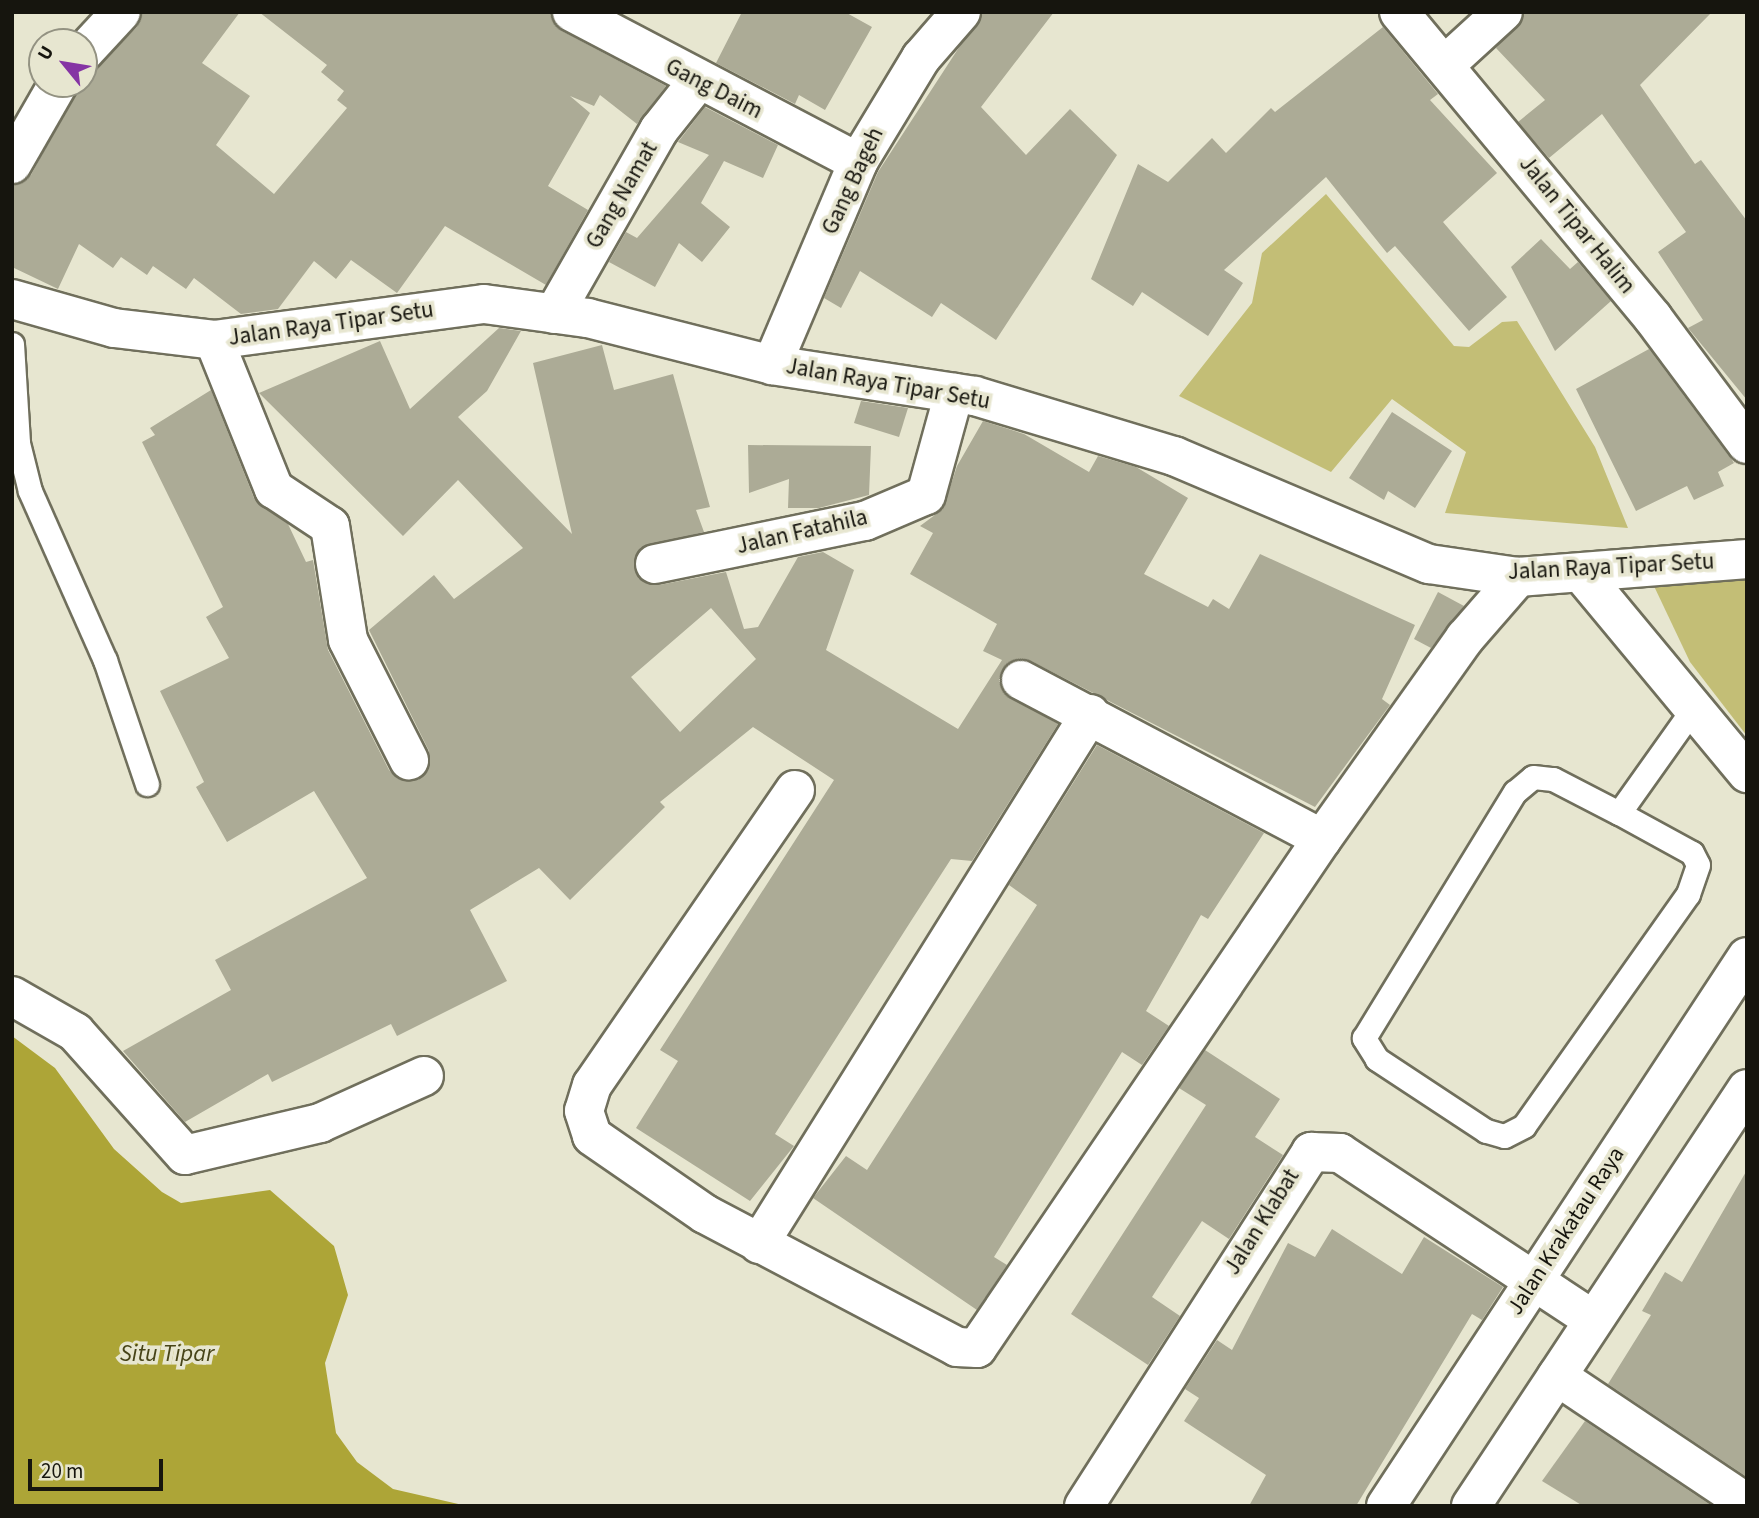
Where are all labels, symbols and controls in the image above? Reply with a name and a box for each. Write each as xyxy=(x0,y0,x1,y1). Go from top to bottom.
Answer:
north arrow xyxy=(28,28,98,98)
text: U xyxy=(31,41,61,65)
street label: Gang Daim xyxy=(661,53,767,125)
street label: Gang Bageh xyxy=(816,123,890,239)
street label: Gang Namat xyxy=(580,137,664,253)
street label: Jalan Tipar Halim xyxy=(1513,151,1641,299)
street label: Jalan Raya Tipar Setu xyxy=(227,296,435,352)
street label: Jalan Raya Tipar Setu xyxy=(784,352,992,416)
street label: Jalan Fatahila xyxy=(734,504,870,560)
street label: Jalan Raya Tipar Setu xyxy=(1507,548,1715,586)
street label: Jalan Krakatau Raya xyxy=(1501,1142,1631,1320)
street label: Jalan Klabat xyxy=(1219,1164,1305,1280)
water label: Situ Tipar xyxy=(120,1340,214,1368)
scale bar xyxy=(32,1444,166,1488)
text: 20 m xyxy=(41,1456,83,1486)

